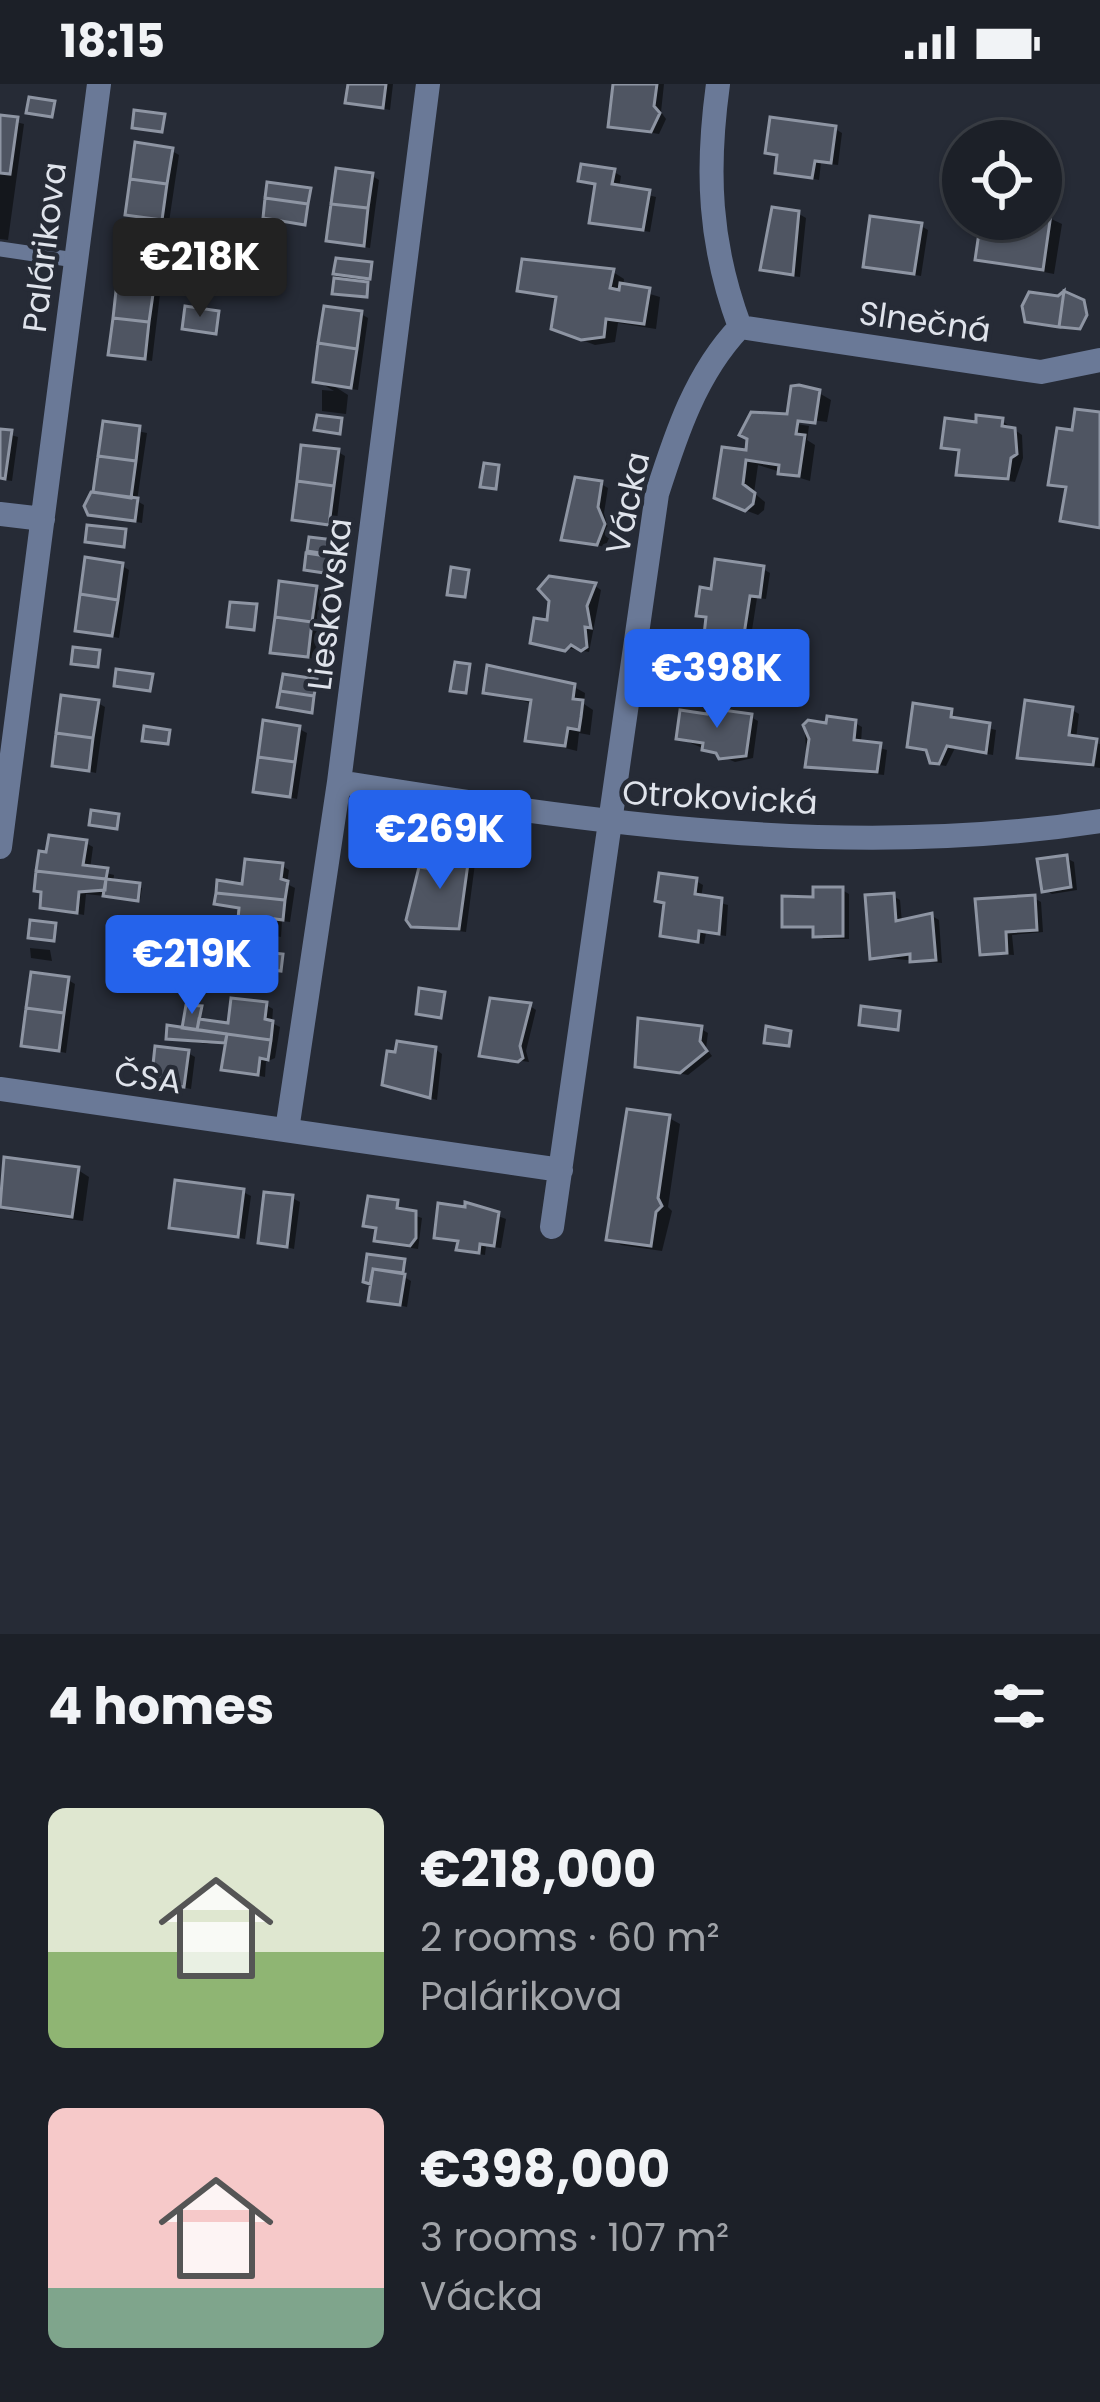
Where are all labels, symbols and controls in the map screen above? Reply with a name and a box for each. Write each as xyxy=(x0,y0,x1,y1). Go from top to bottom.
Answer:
text: 18:15 xyxy=(60,10,165,73)
map controls xyxy=(942,120,1062,240)
button: locate xyxy=(942,120,1062,240)
street label: Palárikova xyxy=(11,159,78,335)
pin: €218K xyxy=(116,218,284,320)
text: €218K xyxy=(140,229,260,284)
street label: Slnečná xyxy=(856,289,994,354)
street label: Vácka xyxy=(594,447,661,559)
street label: Lieskovska xyxy=(296,515,363,693)
pin: €398K xyxy=(633,629,801,731)
text: €398K xyxy=(651,640,783,695)
street label: Otrokovická xyxy=(621,769,819,826)
pin: €269K xyxy=(356,790,524,892)
text: €269K xyxy=(375,801,505,856)
pin: €219K xyxy=(108,915,276,1017)
text: €219K xyxy=(132,926,252,981)
street label: ČSA xyxy=(111,1050,184,1105)
text: 4 homes xyxy=(48,1670,274,1742)
icon: filters xyxy=(986,1673,1052,1739)
text: €218,000 xyxy=(420,1833,656,1905)
icon: home xyxy=(144,1856,288,2000)
text: 2 rooms · 60 m² xyxy=(420,1910,720,1965)
text: Palárikova xyxy=(420,1969,622,2024)
text: €398,000 xyxy=(420,2133,670,2205)
icon: home xyxy=(144,2156,288,2300)
text: 3 rooms · 107 m² xyxy=(420,2210,729,2265)
text: Vácka xyxy=(420,2269,543,2324)

